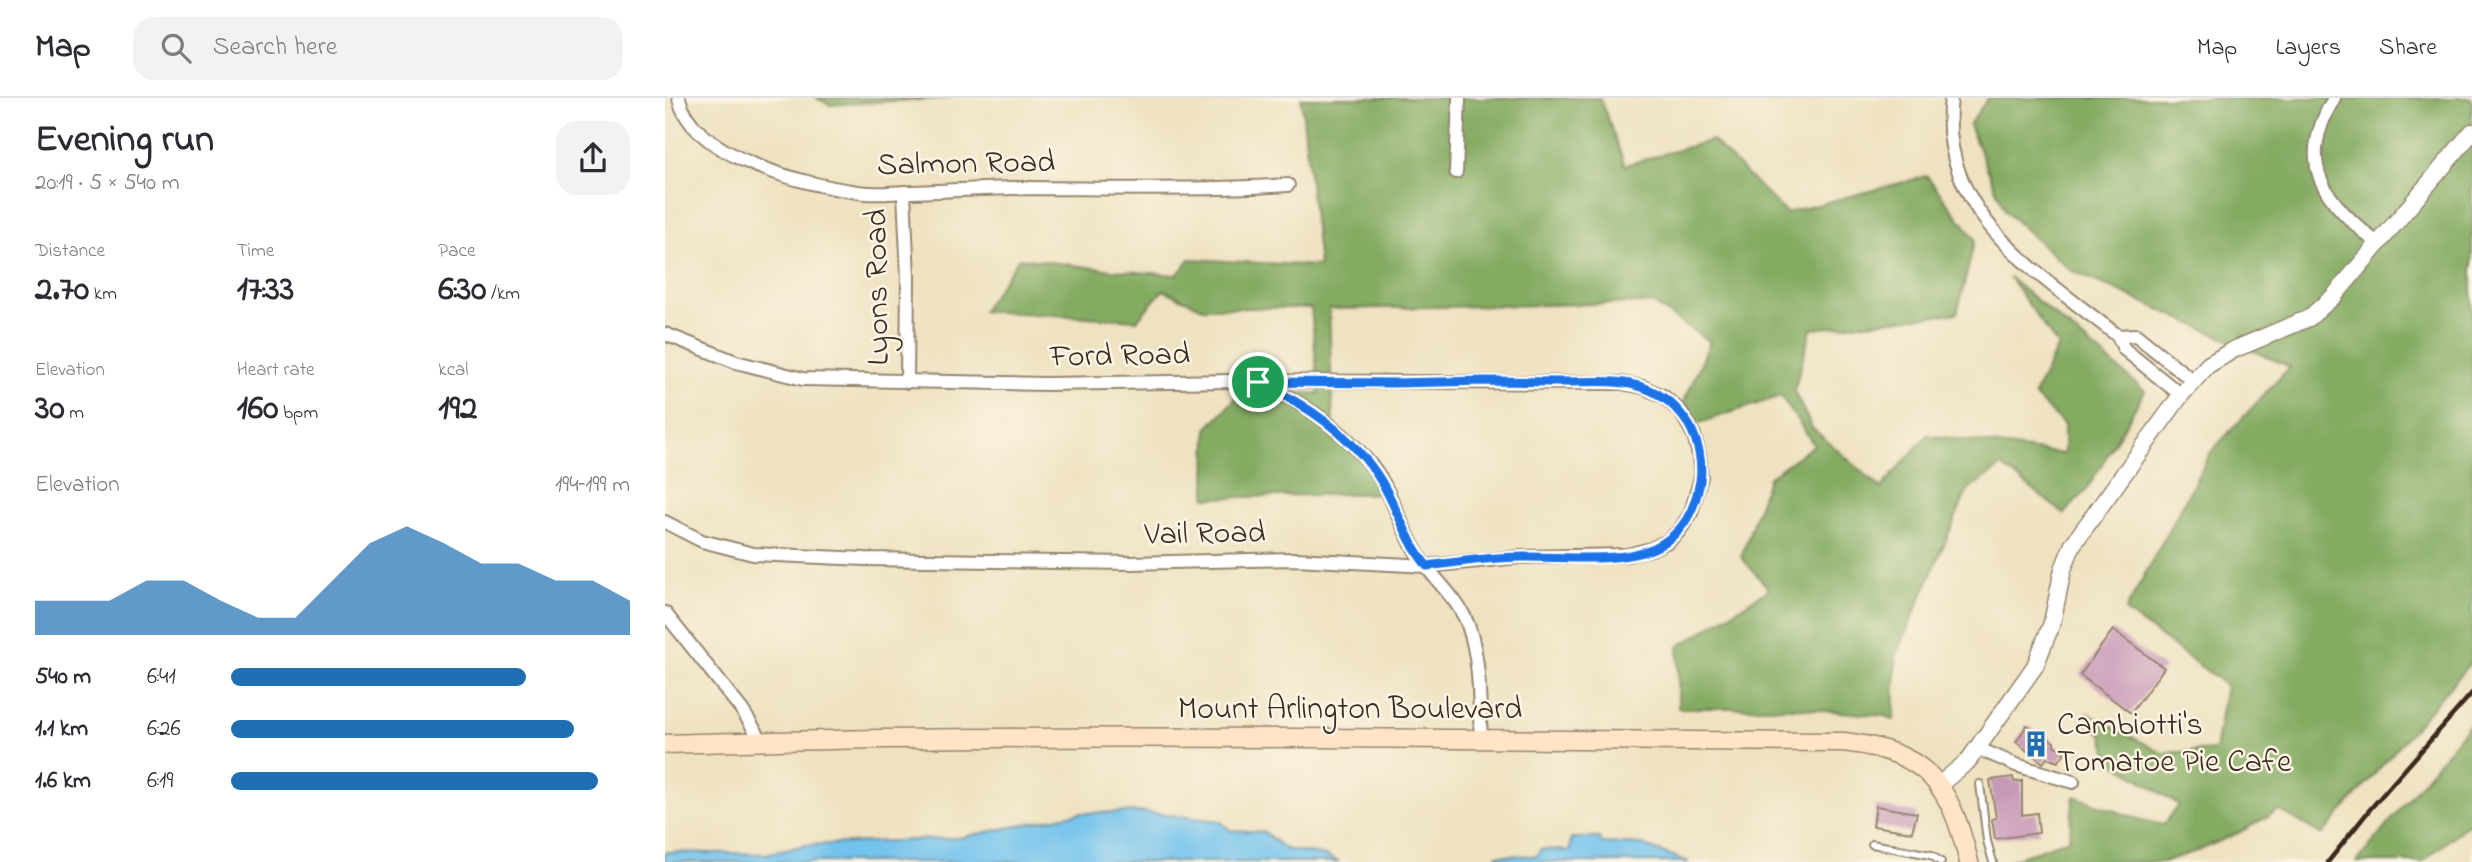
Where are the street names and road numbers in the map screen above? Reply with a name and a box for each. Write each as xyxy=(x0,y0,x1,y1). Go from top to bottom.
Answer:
street label: Salmon Road xyxy=(877,140,1055,190)
street label: Lyons Road xyxy=(854,208,904,366)
street label: Ford Road xyxy=(1049,332,1190,382)
street label: Vail Road xyxy=(1143,510,1266,560)
street label: Mount Arlington Boulevard xyxy=(1178,687,1522,734)

